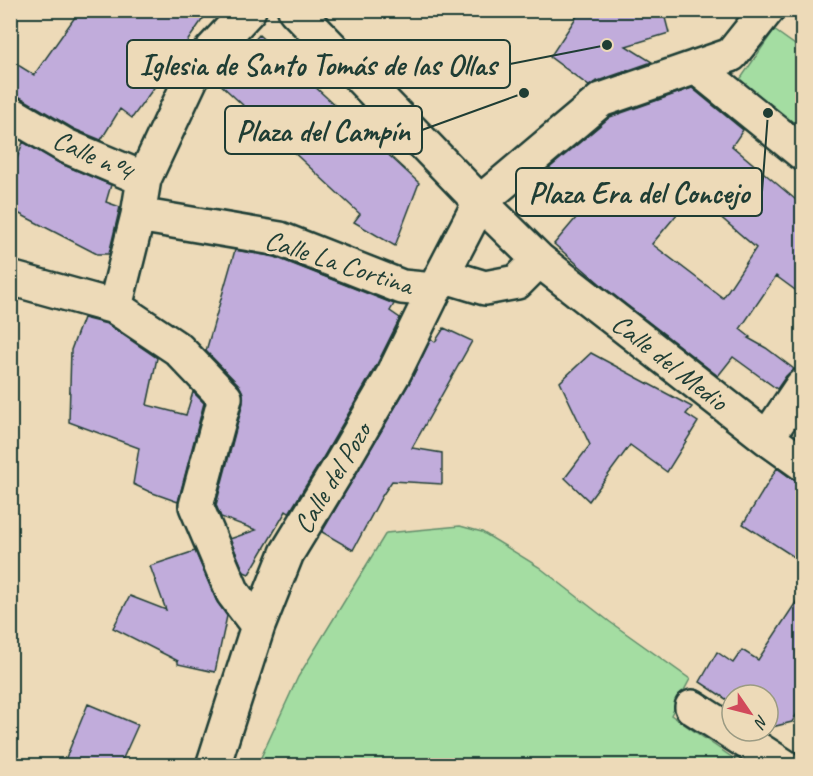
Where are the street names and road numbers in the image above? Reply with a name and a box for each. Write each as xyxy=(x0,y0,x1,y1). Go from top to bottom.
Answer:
street label: Calle nº4 xyxy=(48,121,141,190)
street label: Calle La Cortina xyxy=(261,222,420,303)
street label: Calle del Medio xyxy=(605,306,737,420)
street label: Calle del Pozo xyxy=(285,414,380,540)

